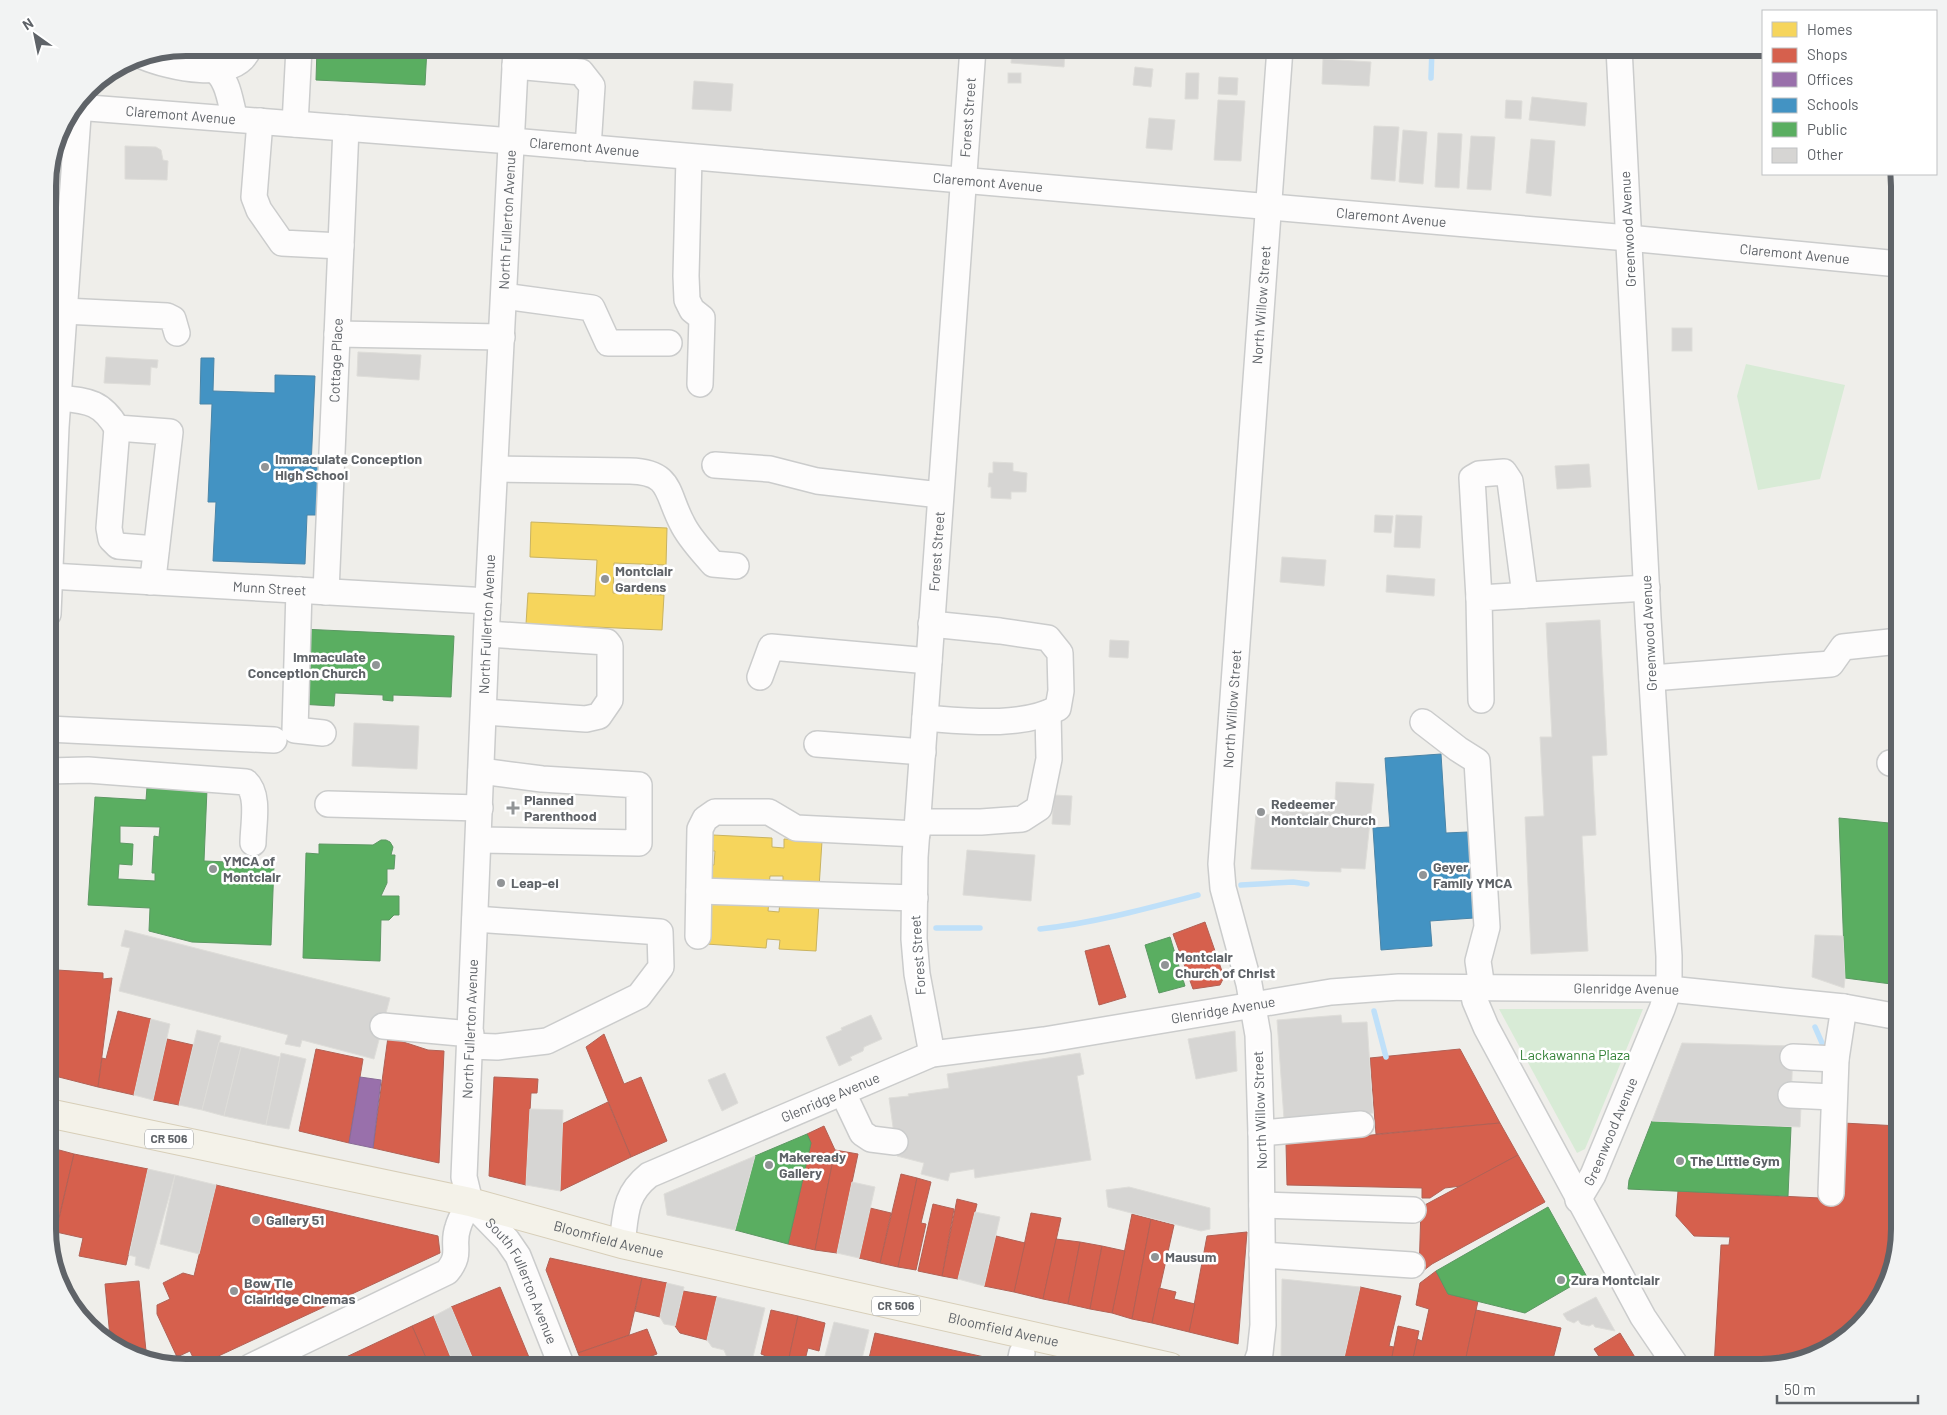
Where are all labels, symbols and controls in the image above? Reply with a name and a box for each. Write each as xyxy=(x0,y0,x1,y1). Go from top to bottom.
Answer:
north arrow xyxy=(10,10,60,60)
legend xyxy=(1762,10,1937,175)
text: N xyxy=(19,14,36,33)
text: Homes xyxy=(1807,20,1852,38)
text: Shops xyxy=(1807,45,1847,63)
text: Offices xyxy=(1807,70,1853,88)
street label: Forest Street xyxy=(956,77,979,158)
text: Schools xyxy=(1807,95,1859,113)
street label: Claremont Avenue xyxy=(125,102,236,127)
text: Public xyxy=(1807,120,1847,138)
street label: Claremont Avenue xyxy=(529,134,640,160)
text: Other xyxy=(1807,145,1844,163)
street label: North Fullerton Avenue xyxy=(495,149,519,290)
street label: Claremont Avenue xyxy=(932,169,1044,195)
street label: Greenwood Avenue xyxy=(1616,171,1639,287)
street label: Claremont Avenue xyxy=(1336,204,1447,230)
street label: Claremont Avenue xyxy=(1739,240,1851,267)
street label: North Willow Street xyxy=(1248,245,1274,365)
street label: Cottage Place xyxy=(325,318,346,403)
place label: Immaculate Conception High School xyxy=(275,450,422,483)
marker: Immaculate Conception High School xyxy=(259,461,271,473)
street label: Forest Street xyxy=(925,511,948,592)
street label: North Fullerton Avenue xyxy=(475,554,498,694)
place label: Montclair Gardens xyxy=(615,562,674,595)
marker: Montclair Gardens xyxy=(599,573,611,585)
street label: Greenwood Avenue xyxy=(1637,575,1660,691)
street label: Munn Street xyxy=(232,577,307,599)
place label: Immaculate Conception Church xyxy=(248,648,366,681)
street label: North Willow Street xyxy=(1219,649,1244,769)
marker: Immaculate Conception Church xyxy=(370,659,382,671)
place label: Planned Parenthood xyxy=(524,791,597,824)
place label: Redeemer Montclair Church xyxy=(1271,795,1376,828)
marker: Planned Parenthood xyxy=(506,801,520,815)
marker: Redeemer Montclair Church xyxy=(1255,806,1267,818)
place label: YMCA of Montclair xyxy=(223,852,282,885)
place label: Geyer Family YMCA xyxy=(1433,858,1513,891)
marker: YMCA of Montclair xyxy=(207,863,219,875)
marker: Geyer Family YMCA xyxy=(1417,869,1429,881)
place label: Leap-ei xyxy=(511,874,559,891)
marker: Leap-ei xyxy=(495,877,507,889)
street label: Forest Street xyxy=(906,914,929,996)
place label: Montclair Church of Christ xyxy=(1175,948,1275,981)
street label: North Fullerton Avenue xyxy=(458,959,481,1099)
marker: Montclair Church of Christ xyxy=(1159,959,1171,971)
street label: Glenridge Avenue xyxy=(1574,979,1680,998)
street label: Glenridge Avenue xyxy=(1170,992,1276,1027)
park label: Lackawanna Plaza xyxy=(1520,1046,1630,1063)
street label: North Willow Street xyxy=(1249,1050,1270,1170)
street label: Glenridge Avenue xyxy=(778,1068,882,1126)
street label: Greenwood Avenue xyxy=(1580,1075,1641,1189)
road number: CR 506 xyxy=(145,1130,193,1148)
place label: Makeready Gallery xyxy=(779,1148,846,1181)
place label: The Little Gym xyxy=(1690,1152,1780,1169)
marker: The Little Gym xyxy=(1674,1155,1686,1167)
marker: Makeready Gallery xyxy=(763,1159,775,1171)
place label: Gallery 51 xyxy=(266,1211,324,1228)
marker: Gallery 51 xyxy=(250,1214,262,1226)
street label: South Fullerton Avenue xyxy=(482,1214,561,1346)
street label: Bloomfield Avenue xyxy=(552,1217,666,1261)
place label: Mausum xyxy=(1165,1248,1217,1265)
marker: Mausum xyxy=(1149,1251,1161,1263)
place label: Zura Montclair xyxy=(1571,1271,1660,1288)
place label: Bow Tie Clairidge Cinemas xyxy=(244,1274,355,1307)
marker: Zura Montclair xyxy=(1555,1274,1567,1286)
marker: Bow Tie Clairidge Cinemas xyxy=(228,1285,240,1297)
road number: CR 506 xyxy=(872,1296,920,1315)
street label: Bloomfield Avenue xyxy=(947,1308,1061,1350)
scale bar xyxy=(1777,1372,1918,1404)
text: 50 m xyxy=(1784,1380,1816,1398)

